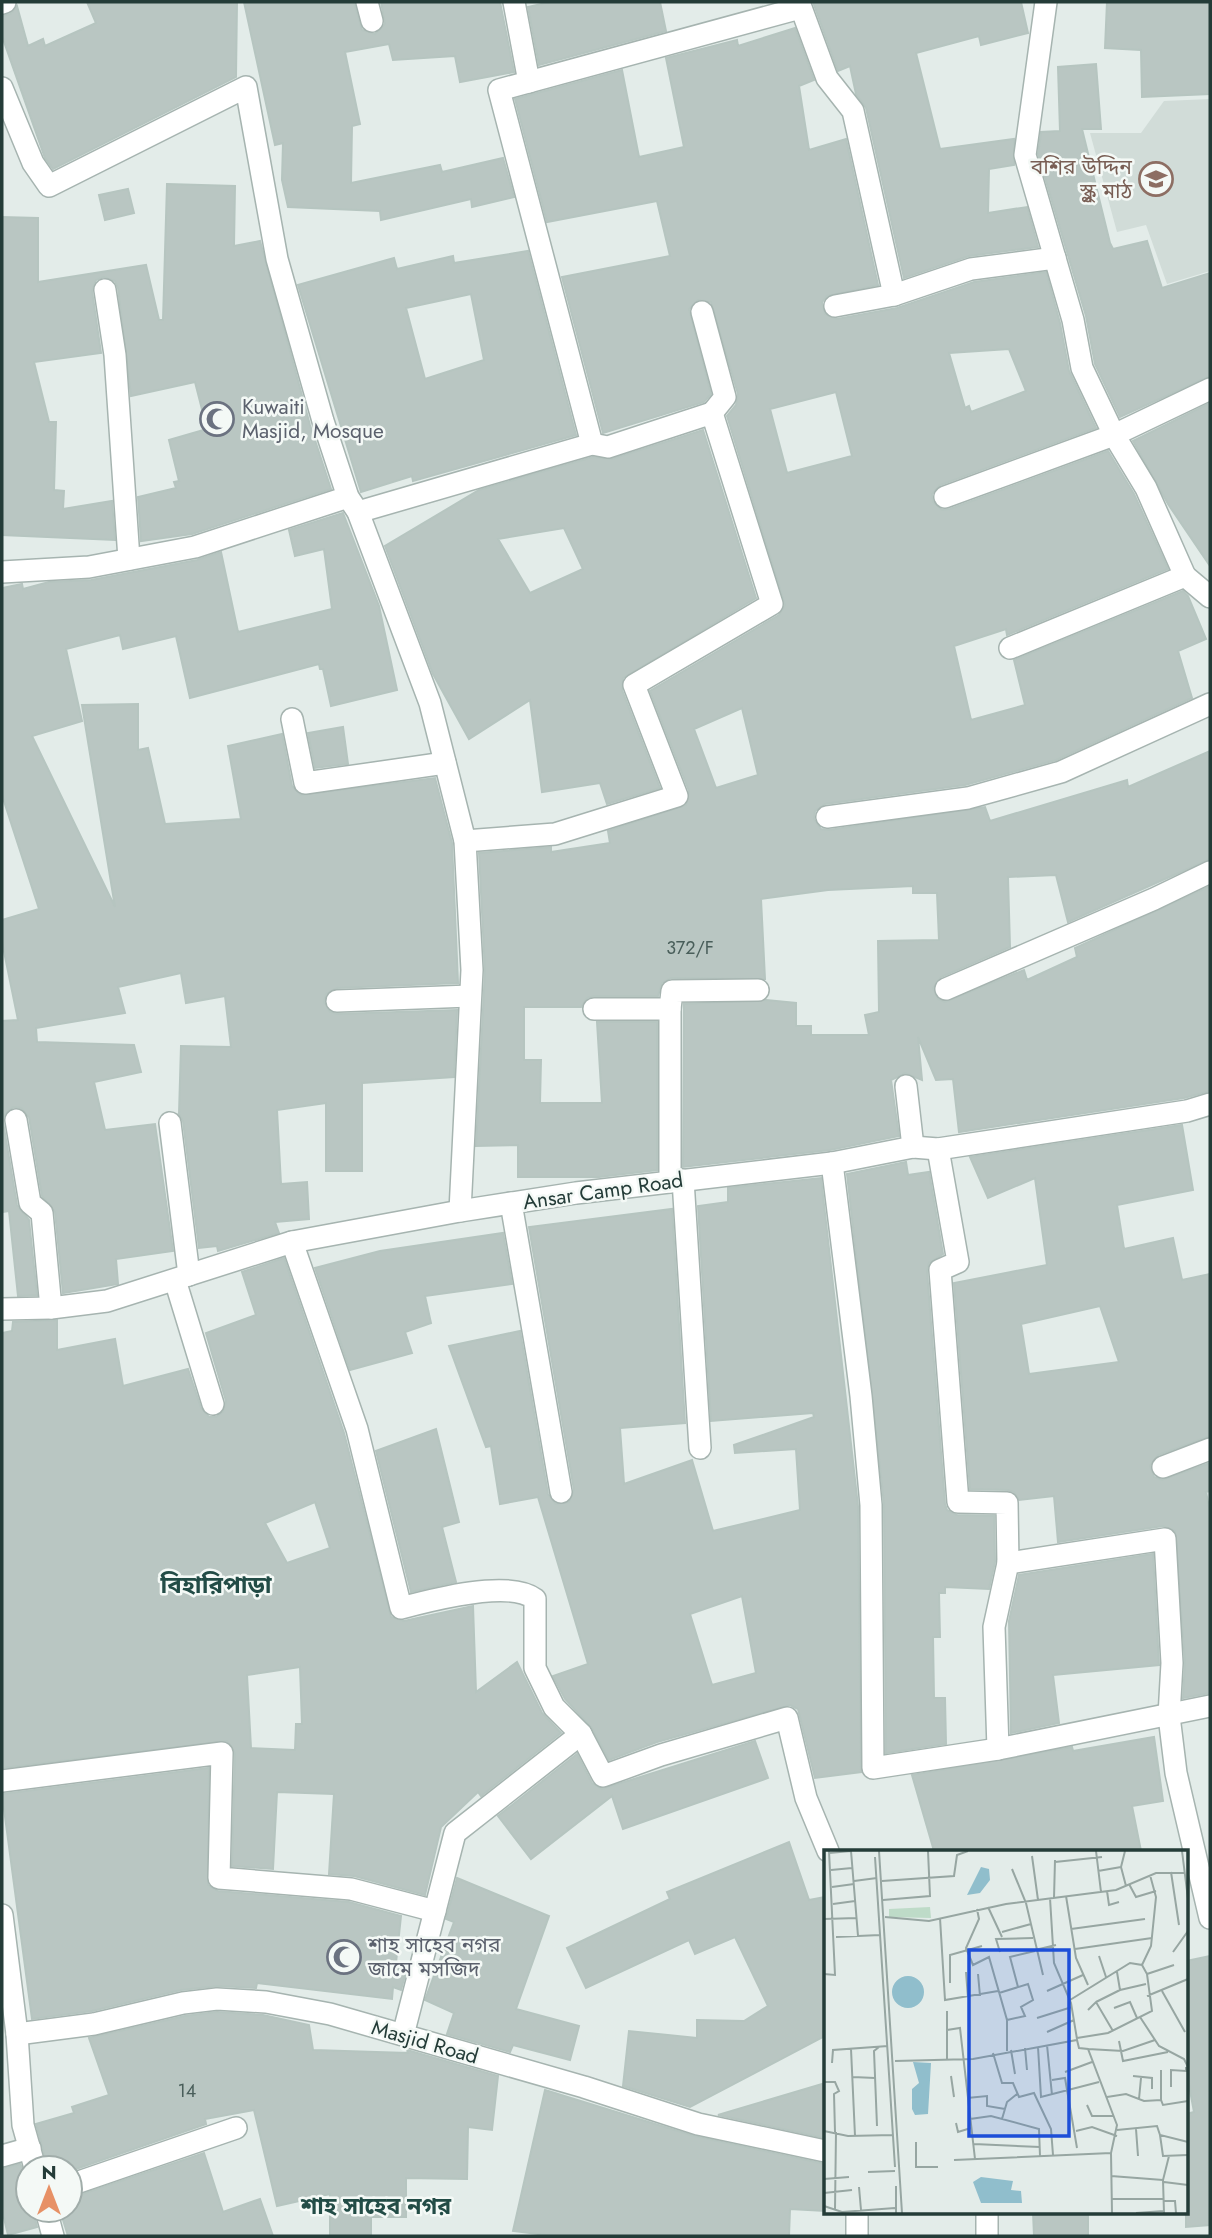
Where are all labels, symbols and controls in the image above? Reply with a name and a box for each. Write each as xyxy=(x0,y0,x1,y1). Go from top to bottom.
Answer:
place label: বশির উদ্দিন স্কুল মাঠ xyxy=(1030,152,1133,206)
school or university icon: বশির উদ্দিন স্কুল মাঠ xyxy=(1137,160,1175,198)
place label: Kuwaiti Masjid, Mosque xyxy=(242,392,384,446)
mosque icon: Kuwaiti Masjid, Mosque xyxy=(198,400,236,438)
house number: 372/F xyxy=(666,935,714,961)
street label: Ansar Camp Road xyxy=(521,1165,685,1217)
district label: বিহারিপাড়া xyxy=(159,1567,273,1602)
inset map xyxy=(824,1850,1188,2214)
place label: শাহ সাহেব নগর জামে মসজিদ xyxy=(367,1930,501,1984)
mosque icon: শাহ সাহেব নগর জামে মসজিদ xyxy=(325,1938,363,1976)
street label: Masjid Road xyxy=(368,2012,482,2072)
house number: 14 xyxy=(178,2078,196,2104)
north arrow xyxy=(14,2154,84,2224)
text: N xyxy=(41,2159,57,2186)
district label: শাহ সাহেব নগর xyxy=(300,2189,452,2223)

